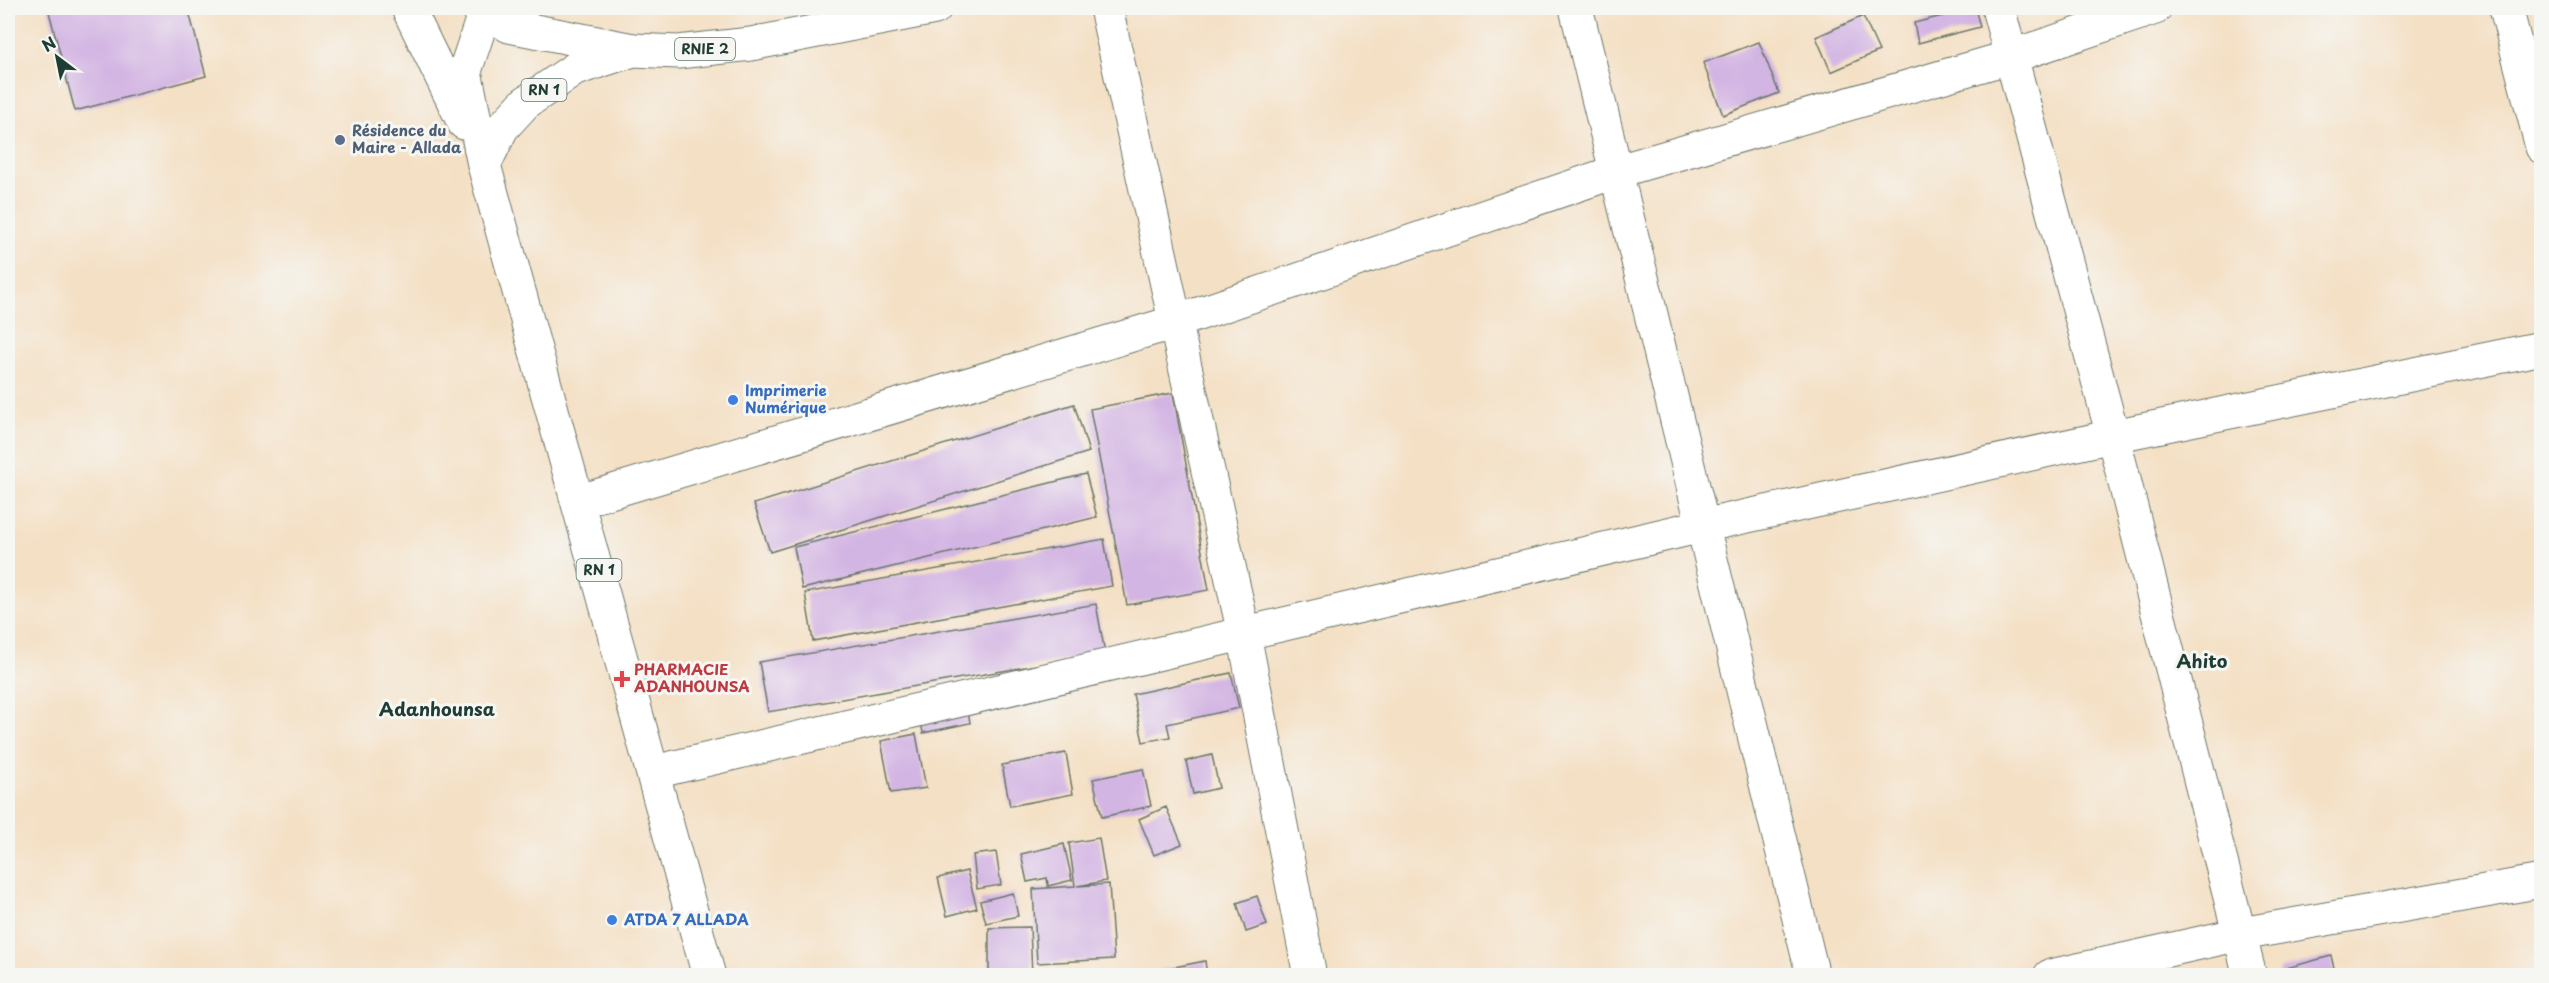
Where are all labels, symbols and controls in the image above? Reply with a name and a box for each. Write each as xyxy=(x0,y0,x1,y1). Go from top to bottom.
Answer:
north arrow xyxy=(27,27,87,87)
text: N xyxy=(37,30,60,57)
road number: RNIE 2 xyxy=(675,38,735,60)
road number: RN 1 xyxy=(522,79,566,101)
place label: Résidence du Maire - Allada xyxy=(352,118,462,158)
marker: Résidence du Maire - Allada xyxy=(333,133,347,147)
place label: Imprimerie Numérique xyxy=(745,378,827,418)
marker: Imprimerie Numérique xyxy=(726,393,740,407)
road number: RN 1 xyxy=(576,559,622,581)
district label: Ahito xyxy=(2177,647,2228,674)
place label: PHARMACIE ADANHOUNSA xyxy=(633,657,750,697)
marker: PHARMACIE ADANHOUNSA xyxy=(615,672,629,686)
district label: Adanhounsa xyxy=(379,695,495,722)
place label: ATDA 7 ALLADA xyxy=(623,907,749,930)
marker: ATDA 7 ALLADA xyxy=(605,913,619,927)

